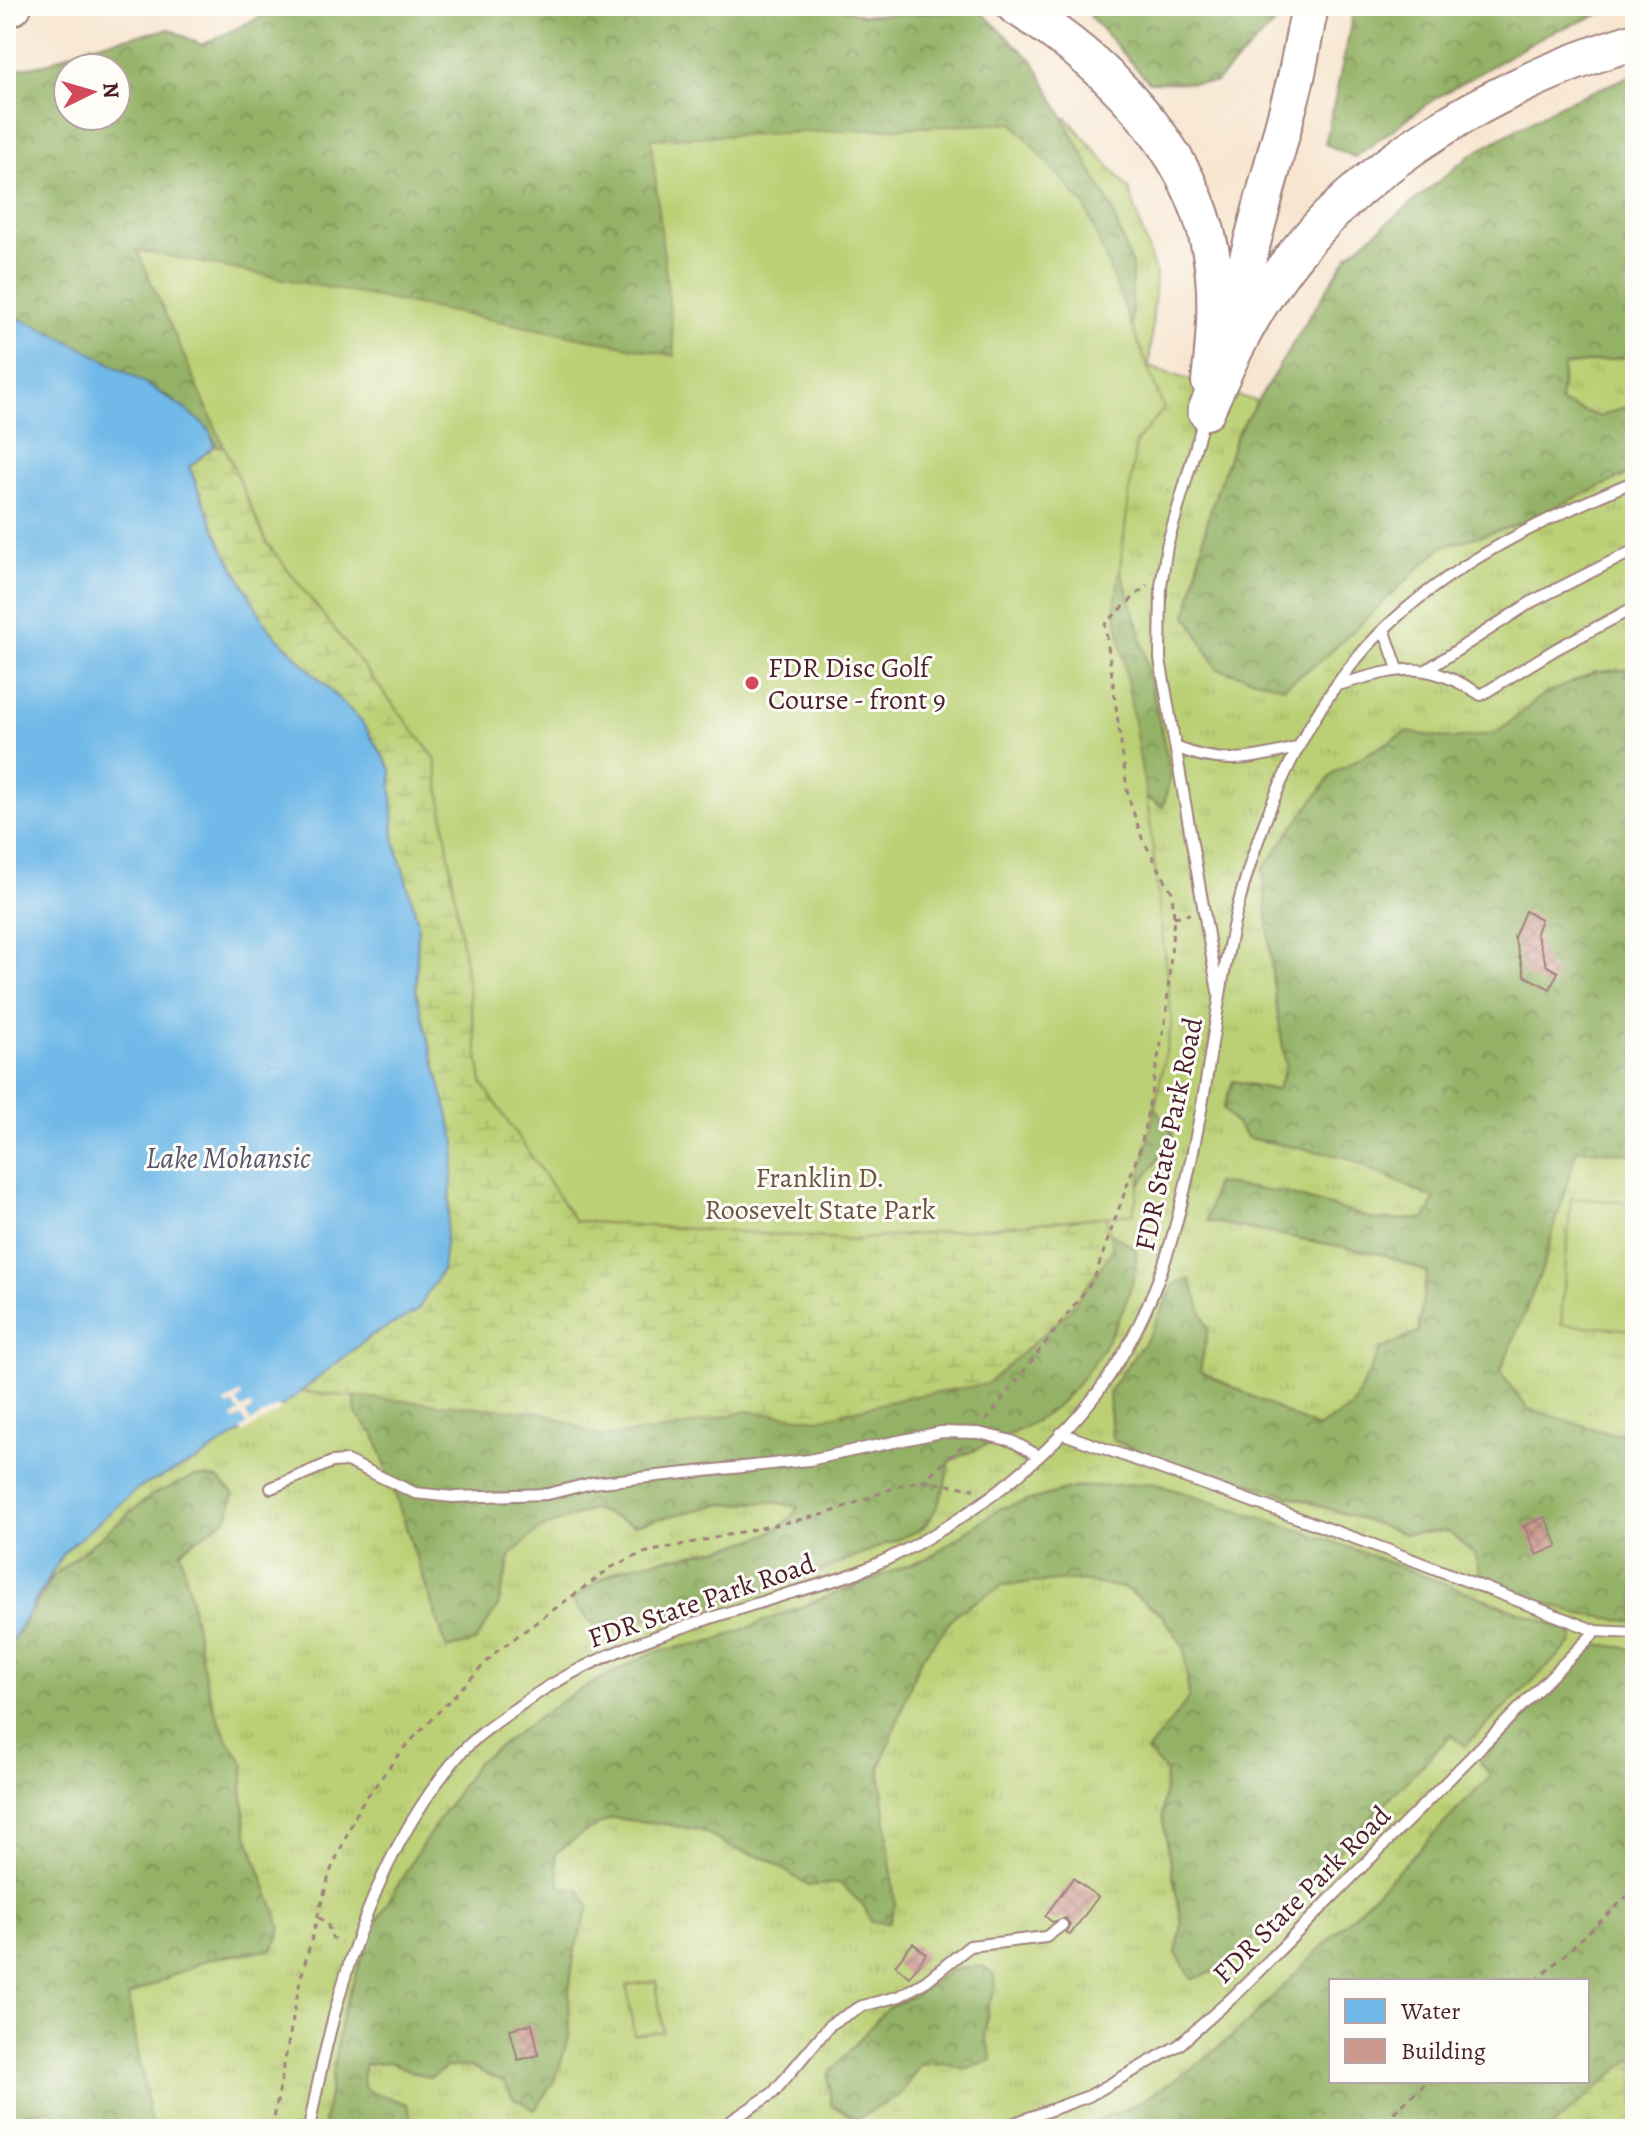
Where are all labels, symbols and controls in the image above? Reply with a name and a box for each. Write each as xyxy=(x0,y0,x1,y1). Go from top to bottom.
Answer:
north arrow xyxy=(52,52,132,132)
text: N xyxy=(95,81,127,100)
place label: FDR Disc Golf Course - front 9 xyxy=(768,649,946,719)
marker: FDR Disc Golf Course - front 9 xyxy=(743,674,761,692)
street label: FDR State Park Road xyxy=(1126,1013,1212,1254)
water label: Lake Mohansic xyxy=(146,1138,311,1178)
park label: Franklin D. Roosevelt State Park xyxy=(704,1159,936,1229)
street label: FDR State Park Road xyxy=(583,1544,821,1658)
street label: FDR State Park Road xyxy=(1204,1797,1400,1992)
legend xyxy=(1329,1979,1589,2083)
text: Water xyxy=(1400,1995,1461,2027)
text: Building xyxy=(1401,2035,1486,2067)

